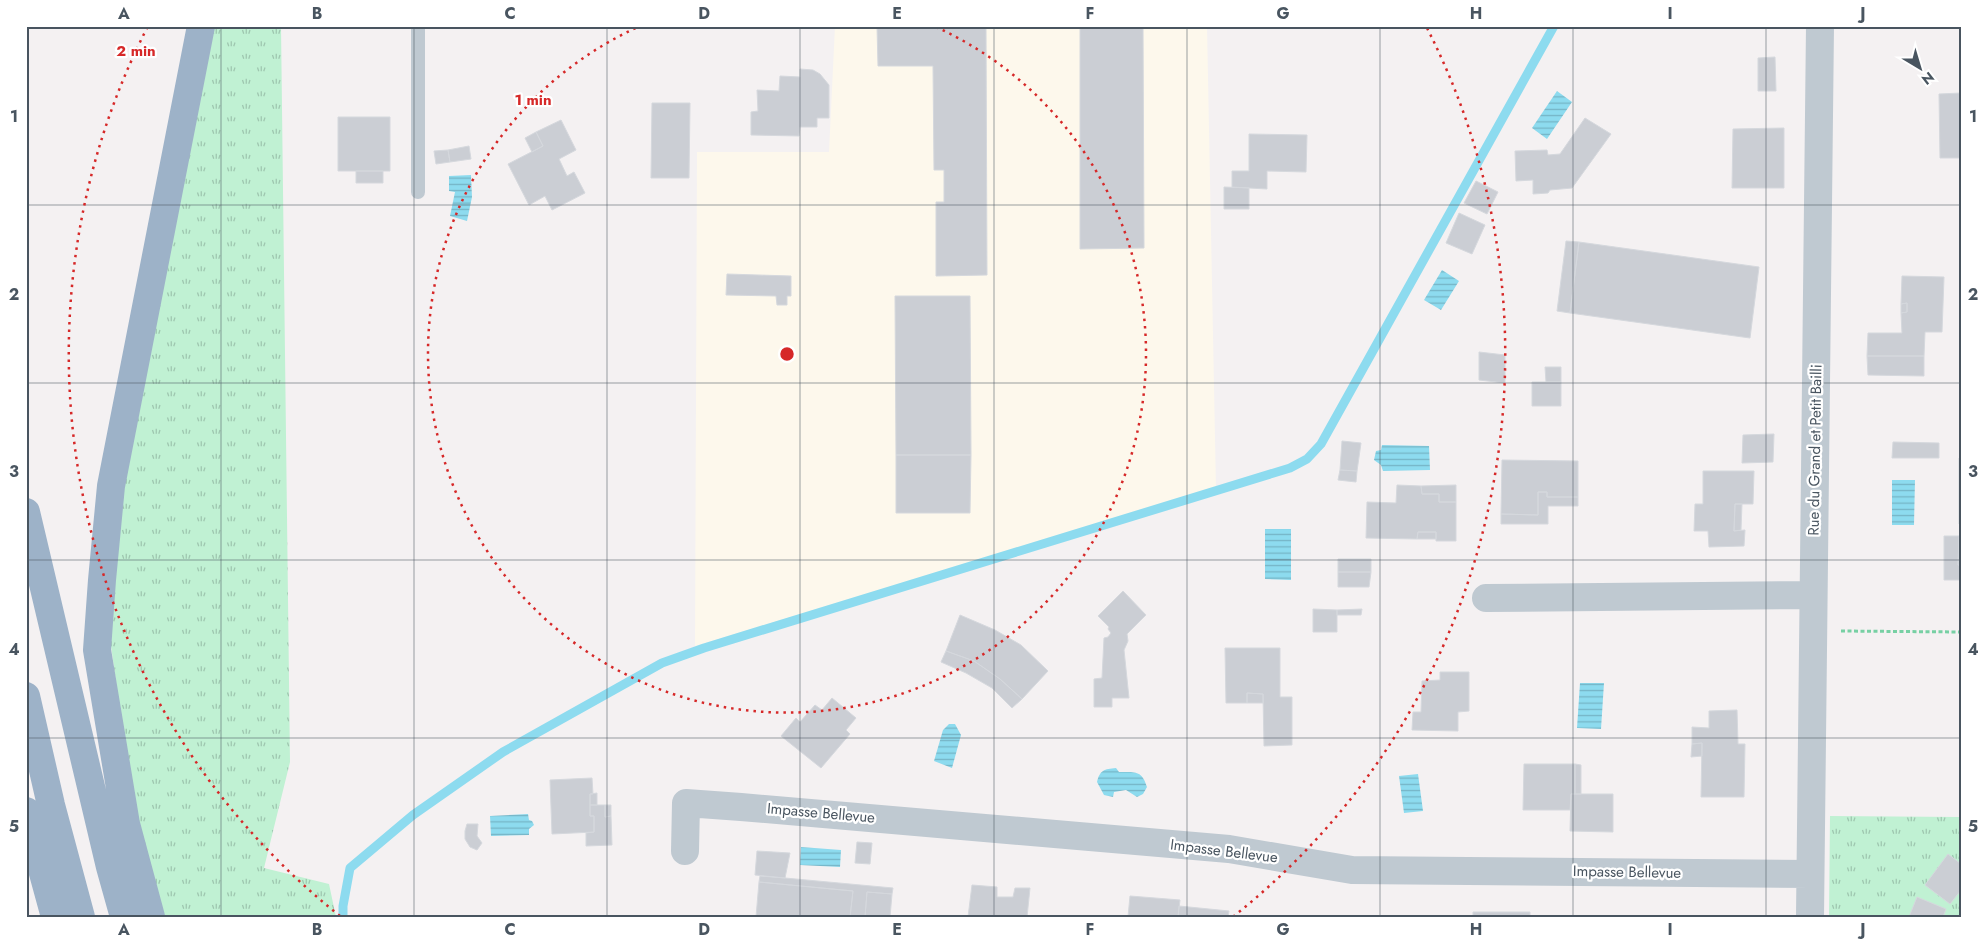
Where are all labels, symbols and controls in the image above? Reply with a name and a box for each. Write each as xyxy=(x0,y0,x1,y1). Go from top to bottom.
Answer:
text: A xyxy=(117,2,130,25)
text: B xyxy=(312,2,322,25)
text: C xyxy=(504,2,516,25)
text: D xyxy=(698,2,710,25)
text: E xyxy=(892,2,902,25)
text: F xyxy=(1086,2,1094,25)
text: G xyxy=(1276,2,1290,25)
text: H xyxy=(1470,2,1482,25)
text: I xyxy=(1667,2,1673,25)
text: J xyxy=(1857,2,1866,25)
text: 2 min xyxy=(116,40,156,62)
north arrow xyxy=(1894,42,1944,92)
text: N xyxy=(1917,67,1939,90)
text: 1 min xyxy=(514,89,552,111)
text: 1 xyxy=(10,105,18,128)
text: 1 xyxy=(1969,105,1977,128)
text: 2 xyxy=(9,283,19,306)
text: 2 xyxy=(1968,283,1978,306)
centre of rings xyxy=(778,345,796,363)
street label: Rue du Grand et Petit Bailli xyxy=(1803,364,1827,536)
text: 3 xyxy=(9,460,19,483)
text: 3 xyxy=(1968,460,1978,483)
text: 4 xyxy=(8,638,20,661)
text: 4 xyxy=(1967,638,1979,661)
street label: Impasse Bellevue xyxy=(766,797,876,829)
text: 5 xyxy=(9,815,19,838)
text: 5 xyxy=(1968,815,1978,838)
street label: Impasse Bellevue xyxy=(1169,833,1279,869)
street label: Impasse Bellevue xyxy=(1573,860,1682,884)
text: A xyxy=(117,918,130,941)
text: B xyxy=(312,918,322,941)
text: C xyxy=(504,918,516,941)
text: D xyxy=(698,918,710,941)
text: E xyxy=(892,918,902,941)
text: F xyxy=(1086,918,1094,941)
text: G xyxy=(1276,918,1290,941)
text: H xyxy=(1470,918,1482,941)
text: I xyxy=(1667,918,1673,941)
text: J xyxy=(1857,918,1866,941)

